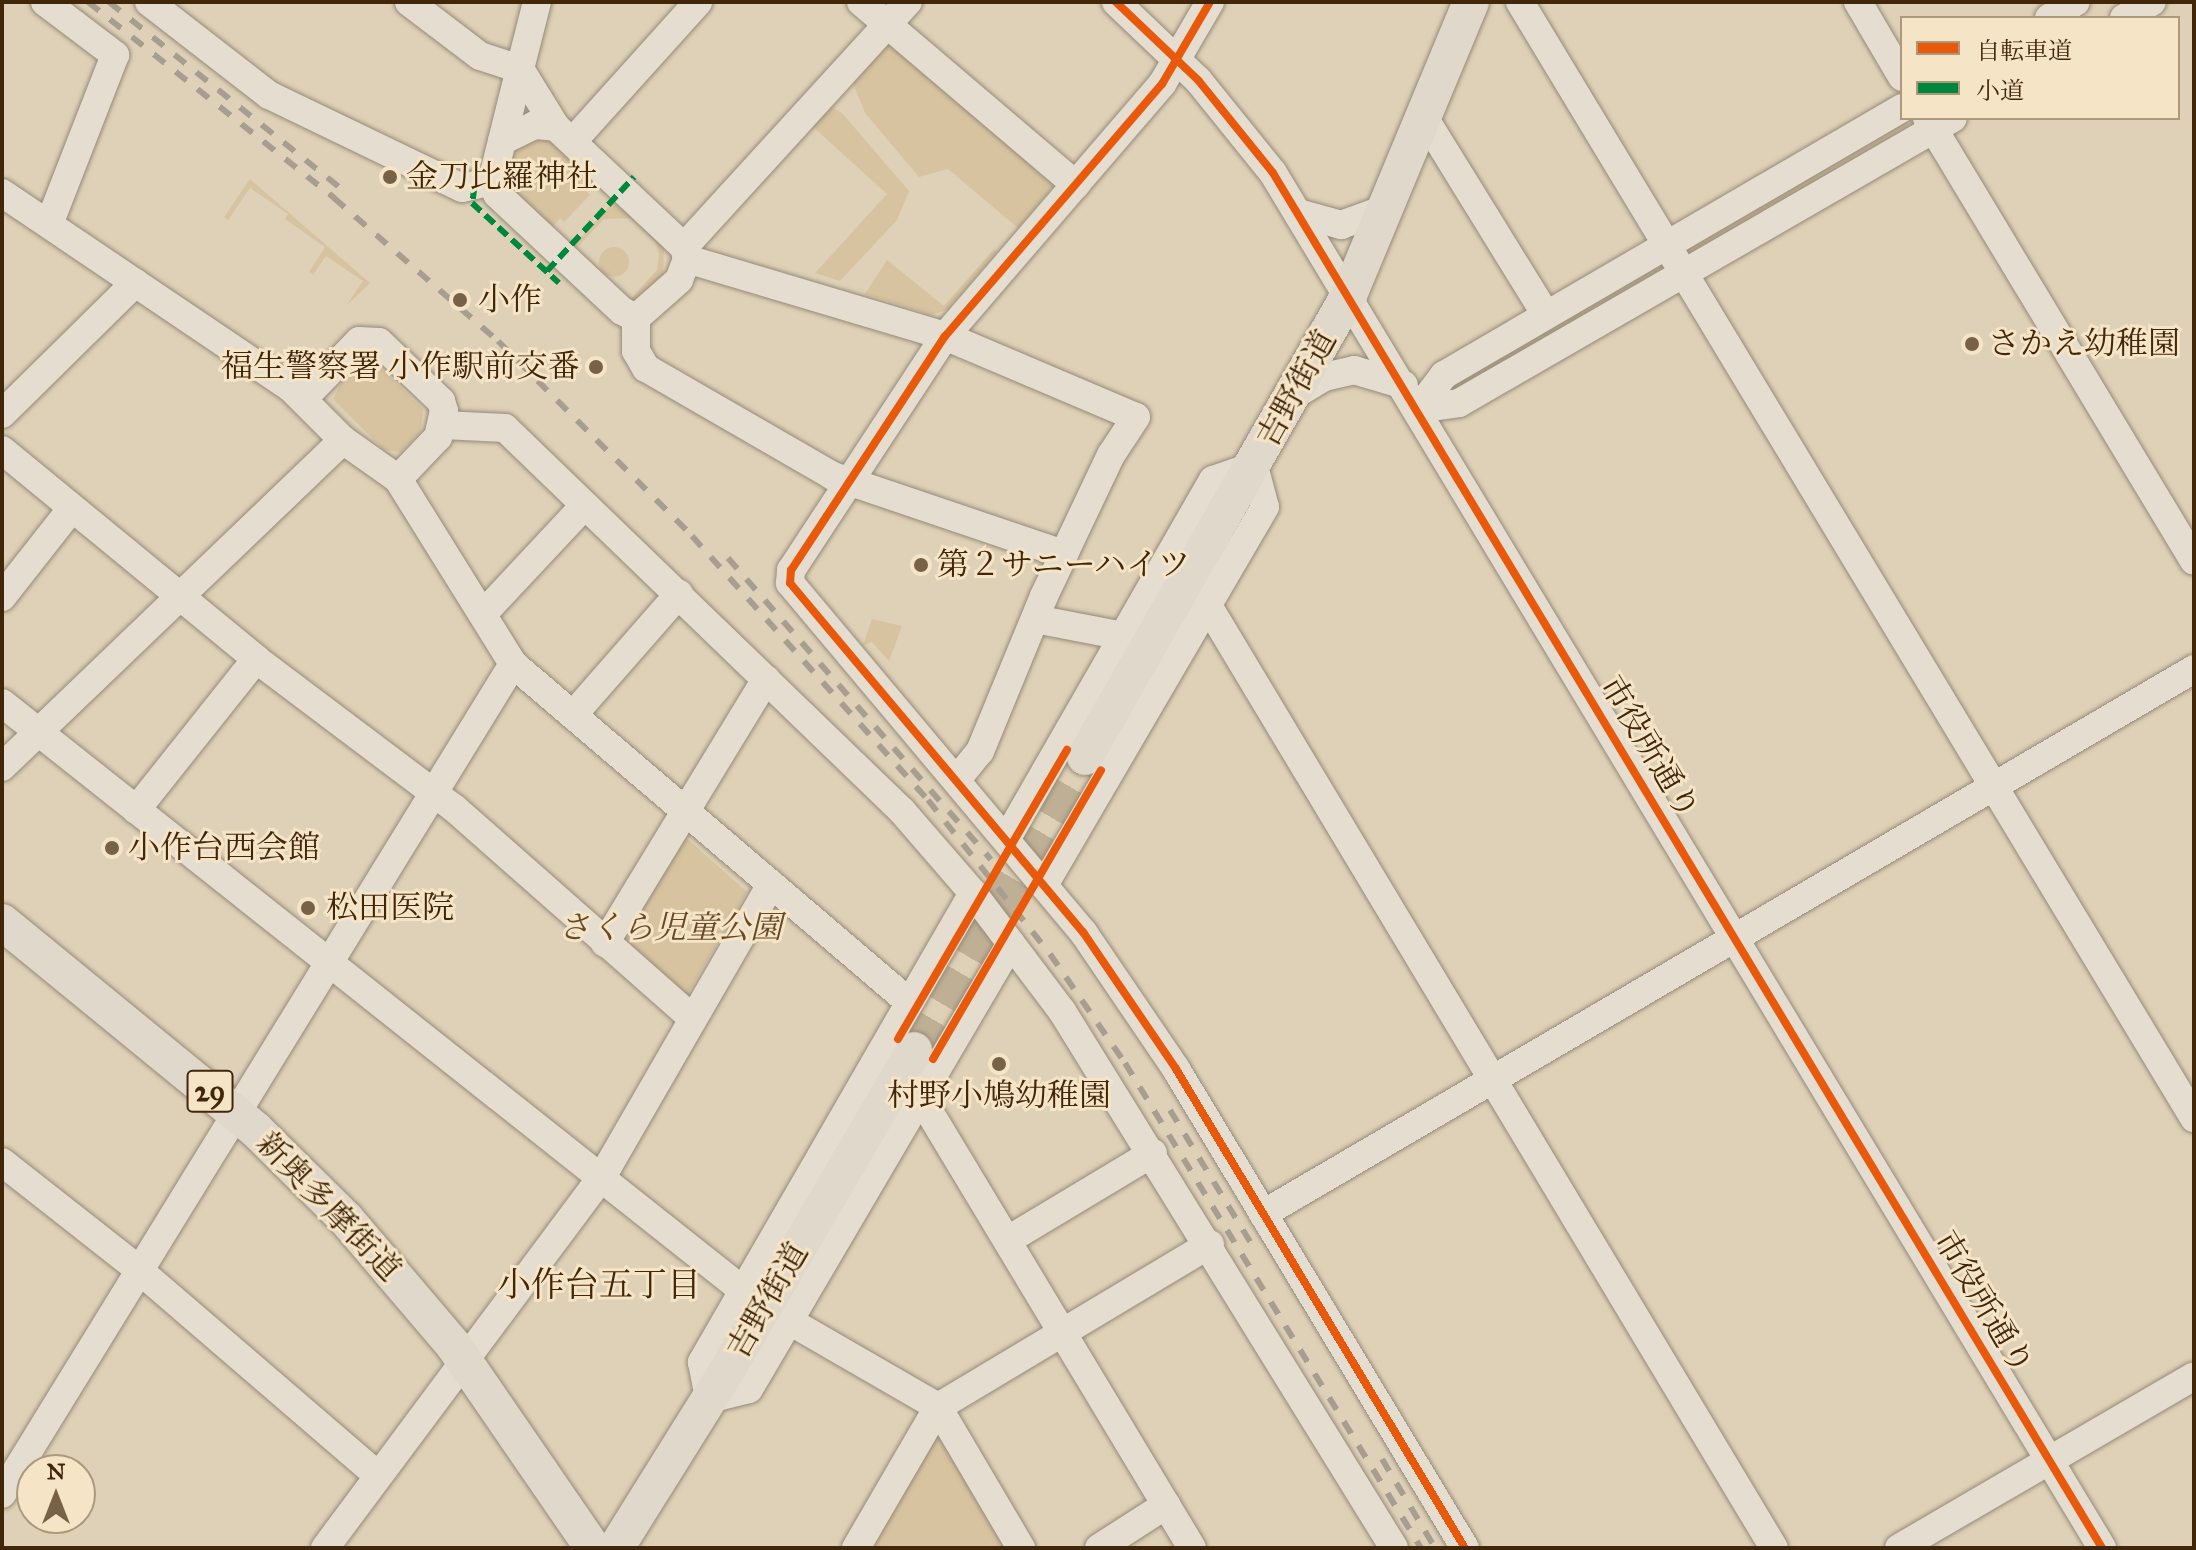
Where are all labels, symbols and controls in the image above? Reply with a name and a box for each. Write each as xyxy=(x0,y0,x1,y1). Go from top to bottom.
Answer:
legend xyxy=(1900,16,2180,120)
text: 自転車道 xyxy=(1976,36,2072,66)
text: 小道 xyxy=(1976,76,2024,106)
place label: 金刀比羅神社 xyxy=(406,158,598,196)
marker: 金刀比羅神社 xyxy=(381,168,399,186)
place label: 小作 xyxy=(478,281,542,319)
marker: 小作 xyxy=(449,289,471,311)
street label: 吉野街道 xyxy=(1249,324,1345,454)
place label: さかえ幼稚園 xyxy=(1988,325,2180,363)
marker: さかえ幼稚園 xyxy=(1963,335,1981,353)
place label: 福生警察署 小作駅前交番 xyxy=(221,348,580,386)
marker: 福生警察署 小作駅前交番 xyxy=(587,358,605,376)
place label: 第２サニーハイツ xyxy=(937,546,1193,584)
marker: 第２サニーハイツ xyxy=(912,556,930,574)
street label: 市役所通り xyxy=(1591,670,1707,826)
place label: 小作台西会館 xyxy=(128,829,320,867)
marker: 小作台西会館 xyxy=(103,839,121,857)
place label: 松田医院 xyxy=(326,889,454,927)
marker: 松田医院 xyxy=(297,897,319,919)
park label: さくら児童公園 xyxy=(558,909,782,947)
marker: 村野小鳩幼稚園 xyxy=(990,1055,1008,1073)
road number: 29 xyxy=(186,1065,234,1117)
place label: 村野小鳩幼稚園 xyxy=(887,1077,1111,1115)
street label: 新奥多摩街道 xyxy=(248,1125,408,1289)
street label: 市役所通り xyxy=(1925,1225,2041,1381)
street label: 吉野街道 xyxy=(719,1236,817,1366)
district label: 小作台五丁目 xyxy=(497,1265,701,1305)
north arrow xyxy=(16,1454,96,1534)
text: N xyxy=(47,1458,65,1485)

